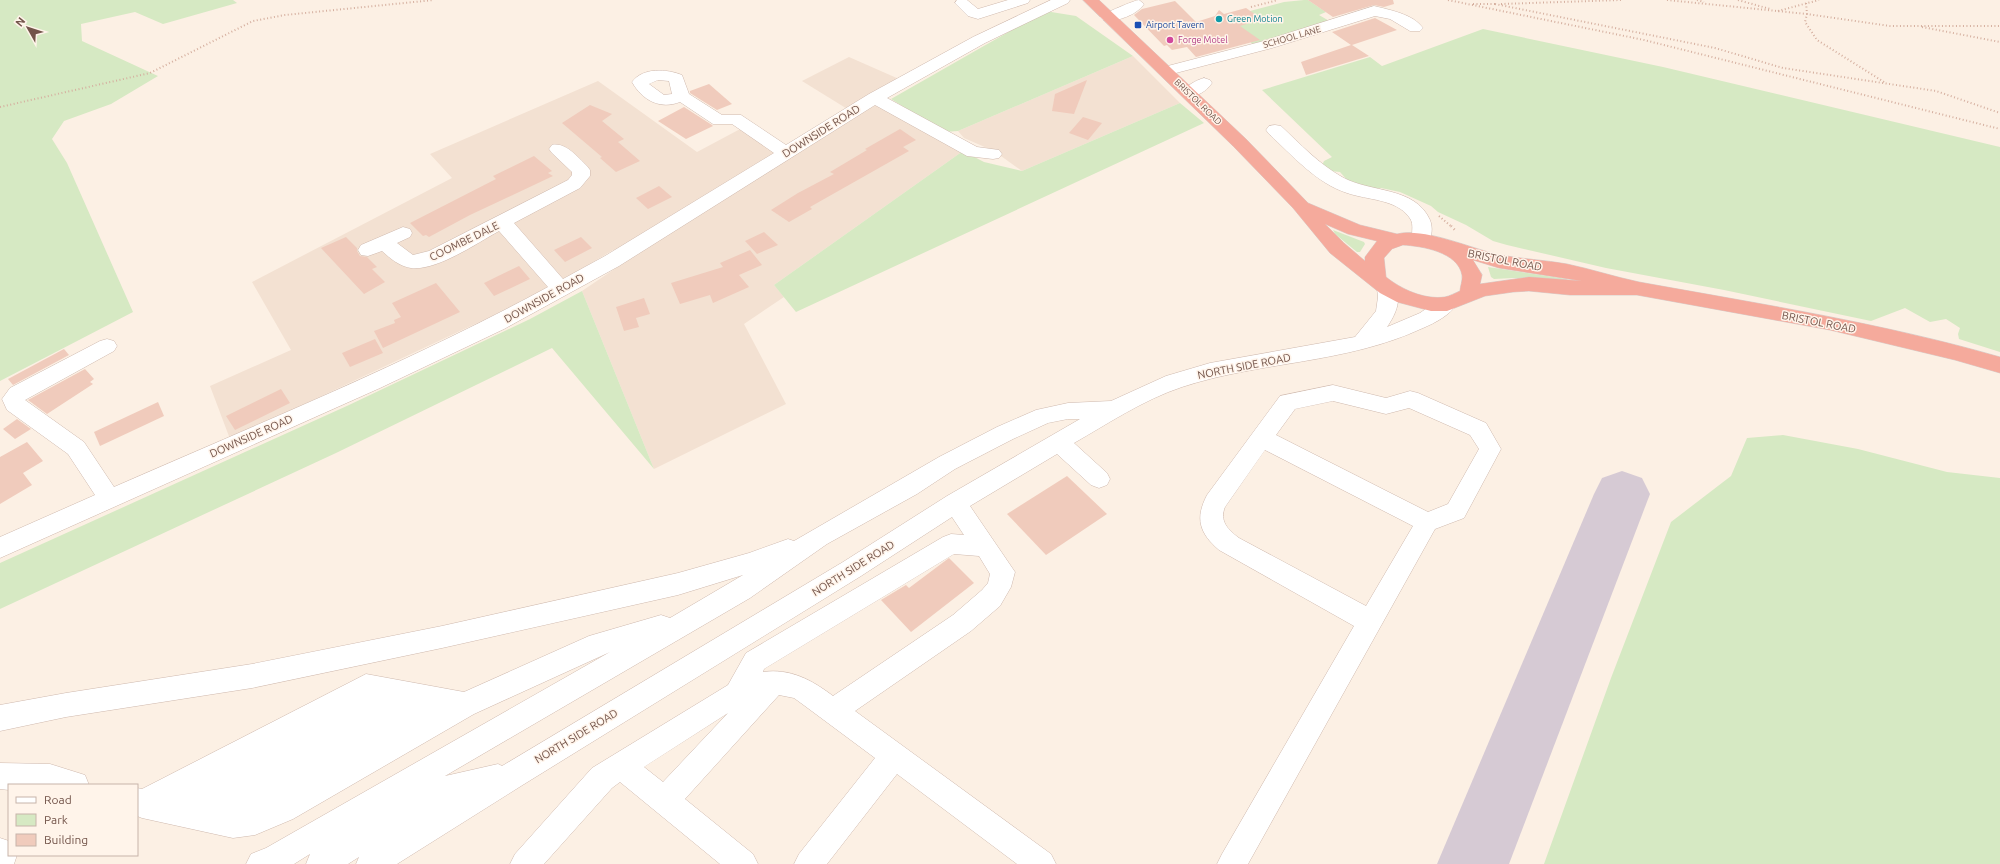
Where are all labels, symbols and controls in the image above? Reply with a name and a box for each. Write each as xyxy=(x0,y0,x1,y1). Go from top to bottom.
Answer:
north arrow xyxy=(8,8,48,48)
marker: Green Motion xyxy=(1214,14,1224,24)
place label: Green Motion xyxy=(1227,14,1283,24)
text: N xyxy=(13,15,27,29)
marker: Airport Tavern xyxy=(1133,20,1143,30)
place label: Airport Tavern xyxy=(1146,20,1204,30)
street label: SCHOOL LANE xyxy=(1262,24,1322,50)
marker: Forge Motel xyxy=(1165,35,1175,45)
place label: Forge Motel xyxy=(1178,35,1228,45)
street label: BRISTOL ROAD xyxy=(1172,77,1224,127)
street label: DOWNSIDE ROAD xyxy=(780,102,862,160)
street label: COOMBE DALE xyxy=(427,219,501,263)
street label: BRISTOL ROAD xyxy=(1467,247,1543,273)
street label: DOWNSIDE ROAD xyxy=(502,271,586,325)
street label: BRISTOL ROAD xyxy=(1781,309,1857,335)
street label: NORTH SIDE ROAD xyxy=(1196,351,1292,381)
street label: DOWNSIDE ROAD xyxy=(208,412,295,460)
street label: NORTH SIDE ROAD xyxy=(810,538,897,598)
street label: NORTH SIDE ROAD xyxy=(532,706,620,766)
legend xyxy=(8,784,138,856)
text: Road xyxy=(44,793,72,806)
text: Park xyxy=(44,813,68,826)
text: Building xyxy=(44,833,88,846)

